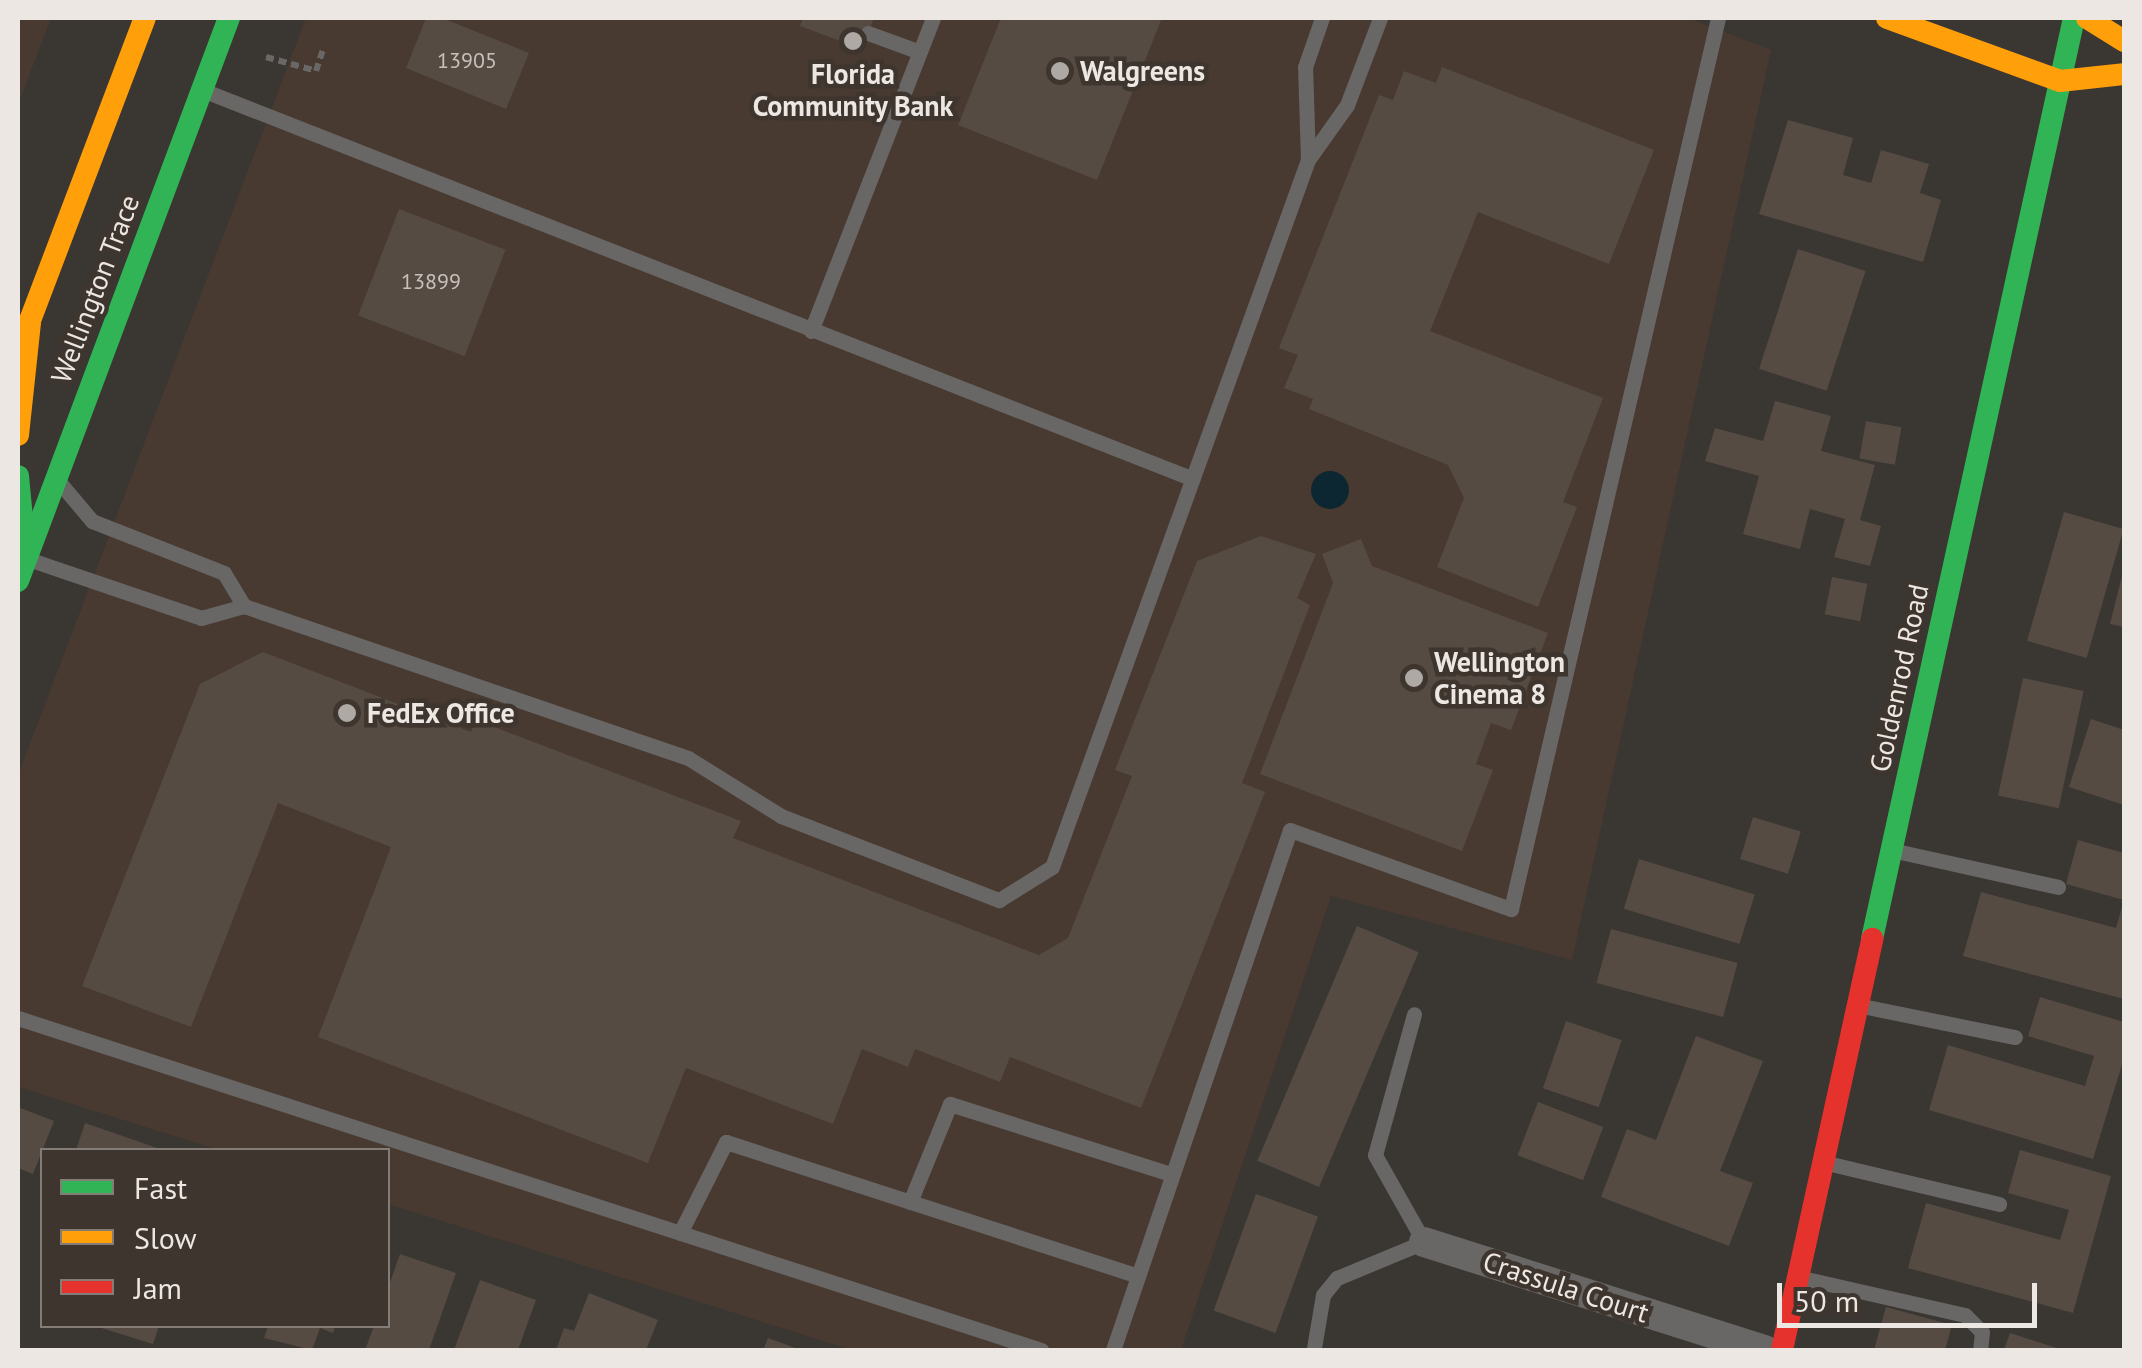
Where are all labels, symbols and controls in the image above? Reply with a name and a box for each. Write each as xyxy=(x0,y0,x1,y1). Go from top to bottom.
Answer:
marker: Florida Community Bank xyxy=(842,30,864,52)
house number: 13905 xyxy=(437,48,497,74)
place label: Walgreens xyxy=(1080,54,1205,88)
place label: Florida Community Bank xyxy=(752,57,954,123)
marker: Walgreens xyxy=(1049,60,1071,82)
street label: Wellington Trace xyxy=(44,190,146,388)
house number: 13899 xyxy=(401,269,461,295)
street label: Goldenrod Road xyxy=(1863,581,1935,775)
place label: Wellington Cinema 8 xyxy=(1434,645,1565,711)
marker: Wellington Cinema 8 xyxy=(1403,667,1425,689)
place label: FedEx Office xyxy=(367,696,516,730)
marker: FedEx Office xyxy=(336,702,358,724)
legend xyxy=(40,1148,390,1328)
text: Fast xyxy=(134,1168,187,1207)
text: Slow xyxy=(134,1218,197,1257)
street label: Crassula Court xyxy=(1479,1244,1653,1330)
scale bar xyxy=(1782,1263,2042,1325)
text: Jam xyxy=(134,1268,182,1307)
text: 50 m xyxy=(1794,1281,1859,1320)

